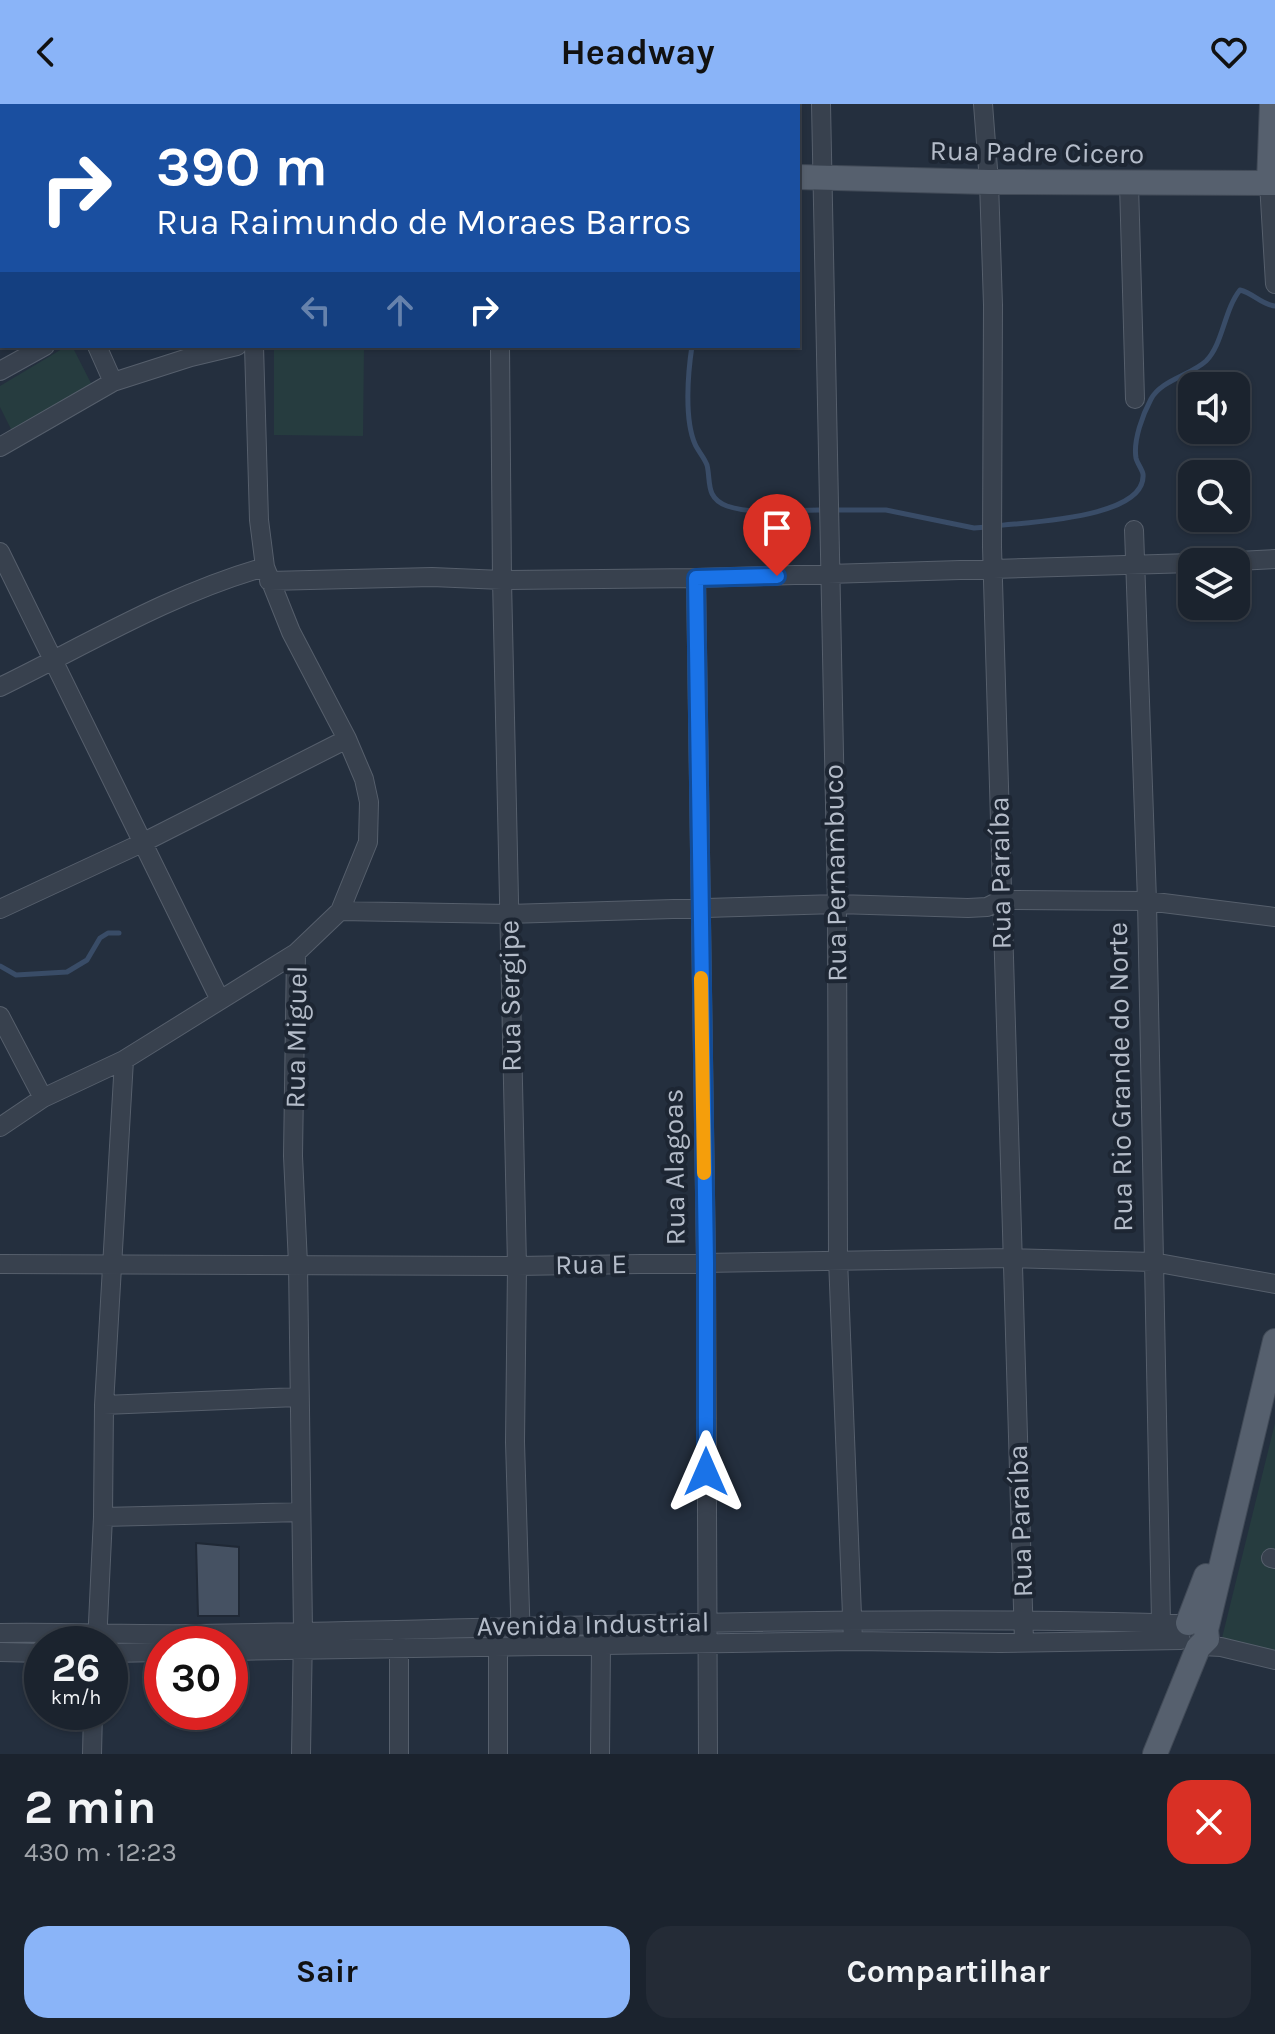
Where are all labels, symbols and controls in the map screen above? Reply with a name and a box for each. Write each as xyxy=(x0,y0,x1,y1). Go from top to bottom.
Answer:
icon: back xyxy=(24,30,68,74)
icon: heart xyxy=(1207,30,1251,74)
text: Headway xyxy=(560,31,715,73)
text: 390 m xyxy=(156,134,328,199)
street label: Rua Padre Cicero xyxy=(929,134,1145,170)
icon: right xyxy=(24,136,128,240)
text: Rua Raimundo de Moraes Barros xyxy=(156,201,692,243)
icon: left xyxy=(294,288,338,332)
icon: ahead xyxy=(378,288,422,332)
icon: right xyxy=(462,288,506,332)
map controls xyxy=(1178,372,1250,620)
button: sound xyxy=(1178,372,1250,444)
button: search xyxy=(1178,460,1250,532)
pin xyxy=(743,494,811,576)
icon: arrive xyxy=(755,506,799,550)
button: layers xyxy=(1178,548,1250,620)
street label: Rua Pernambuco xyxy=(817,764,853,982)
street label: Rua Paraíba xyxy=(982,796,1018,950)
street label: Rua Sergipe xyxy=(492,920,528,1072)
street label: Rua Rio Grande do Norte xyxy=(1101,922,1139,1232)
street label: Rua Miguel xyxy=(278,965,314,1109)
street label: Rua Alagoas xyxy=(656,1088,692,1246)
street label: Rua E xyxy=(555,1247,627,1281)
position arrow xyxy=(664,1430,748,1514)
street label: Rua Paraíba xyxy=(1001,1444,1039,1598)
street label: Avenida Industrial xyxy=(476,1605,710,1643)
speed limit sign: 30 xyxy=(144,1626,248,1730)
text: 26 xyxy=(52,1644,100,1691)
text: km/h xyxy=(51,1686,101,1709)
text: 2 min xyxy=(24,1779,156,1835)
button: close xyxy=(1167,1780,1251,1864)
text: 430 m · 12:23 xyxy=(24,1837,177,1868)
button: Sair xyxy=(24,1926,630,2018)
button: Compartilhar xyxy=(646,1926,1251,2018)

